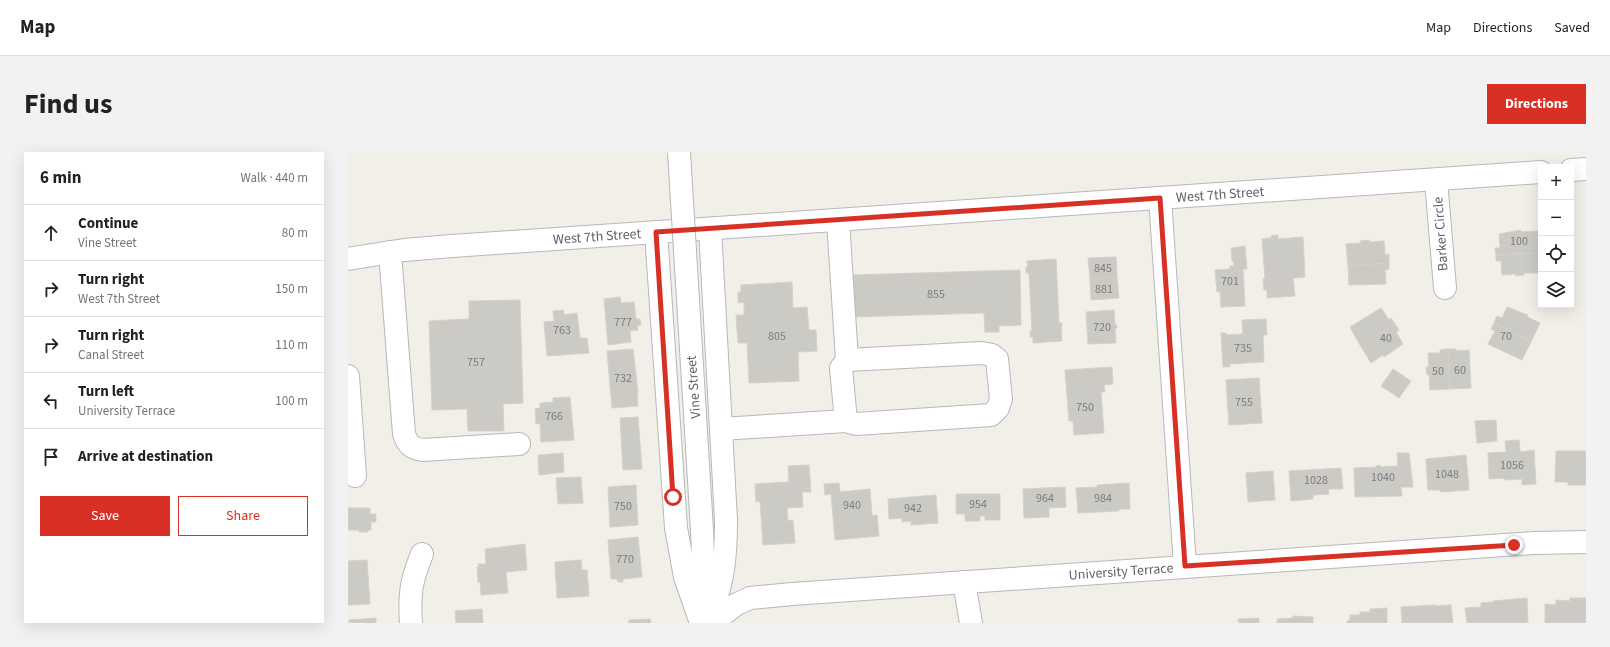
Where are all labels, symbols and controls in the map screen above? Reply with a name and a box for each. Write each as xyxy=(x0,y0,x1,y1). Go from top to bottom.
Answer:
text: Map xyxy=(20,14,55,41)
text: Map xyxy=(1426,18,1451,38)
text: Directions xyxy=(1473,18,1532,38)
text: Saved xyxy=(1554,18,1590,38)
text: Find us xyxy=(24,84,112,124)
button: Directions xyxy=(1487,84,1586,124)
map controls xyxy=(1538,164,1574,308)
button: + xyxy=(1538,164,1574,200)
text: 6 min xyxy=(40,166,81,190)
text: Walk · 440 m xyxy=(240,169,308,187)
street label: West 7th Street xyxy=(1175,182,1265,208)
street label: Barker Circle xyxy=(1428,196,1454,272)
button: − xyxy=(1538,200,1574,236)
text: Continue xyxy=(78,213,138,234)
icon: ahead xyxy=(40,222,62,244)
text: 80 m xyxy=(282,224,308,242)
street label: West 7th Street xyxy=(552,224,642,250)
house number: 100 xyxy=(1510,233,1528,250)
text: Vine Street xyxy=(78,234,137,252)
button: locate xyxy=(1538,236,1574,272)
house number: 845 xyxy=(1094,260,1112,277)
text: Turn right xyxy=(78,269,144,290)
button: layers xyxy=(1538,272,1574,308)
house number: 701 xyxy=(1221,273,1239,290)
icon: right xyxy=(40,278,62,300)
text: 150 m xyxy=(275,280,308,298)
house number: 881 xyxy=(1095,281,1113,298)
house number: 855 xyxy=(927,286,945,303)
text: West 7th Street xyxy=(78,290,160,308)
house number: 777 xyxy=(614,314,632,331)
house number: 720 xyxy=(1093,319,1111,336)
house number: 763 xyxy=(553,322,571,339)
text: Turn right xyxy=(78,325,144,346)
house number: 805 xyxy=(768,328,786,345)
house number: 70 xyxy=(1500,328,1512,345)
house number: 40 xyxy=(1380,330,1392,347)
icon: right xyxy=(40,334,62,356)
text: 110 m xyxy=(275,336,308,354)
house number: 735 xyxy=(1234,340,1252,357)
text: Canal Street xyxy=(78,346,144,364)
house number: 757 xyxy=(467,354,485,371)
street label: Vine Street xyxy=(682,354,706,419)
house number: 60 xyxy=(1454,362,1466,379)
house number: 50 xyxy=(1432,363,1444,380)
house number: 732 xyxy=(614,370,632,387)
text: Turn left xyxy=(78,381,134,402)
icon: left xyxy=(40,390,62,412)
text: 100 m xyxy=(275,392,308,410)
house number: 755 xyxy=(1235,394,1253,411)
house number: 750 xyxy=(1076,399,1094,416)
text: University Terrace xyxy=(78,402,175,420)
house number: 766 xyxy=(545,408,563,425)
icon: arrive xyxy=(40,446,62,468)
text: Arrive at destination xyxy=(78,446,213,467)
house number: 1056 xyxy=(1500,457,1524,474)
house number: 1048 xyxy=(1435,466,1459,483)
house number: 1040 xyxy=(1371,469,1395,486)
house number: 1028 xyxy=(1304,472,1328,489)
route start xyxy=(664,488,682,506)
house number: 964 xyxy=(1036,490,1054,507)
house number: 984 xyxy=(1094,490,1112,507)
button: Save xyxy=(40,496,170,536)
button: Share xyxy=(178,496,308,536)
house number: 954 xyxy=(969,496,987,513)
house number: 940 xyxy=(843,497,861,514)
house number: 750 xyxy=(614,498,632,515)
house number: 942 xyxy=(904,500,922,517)
route end xyxy=(1505,536,1523,554)
house number: 770 xyxy=(616,551,634,568)
street label: University Terrace xyxy=(1068,558,1174,586)

